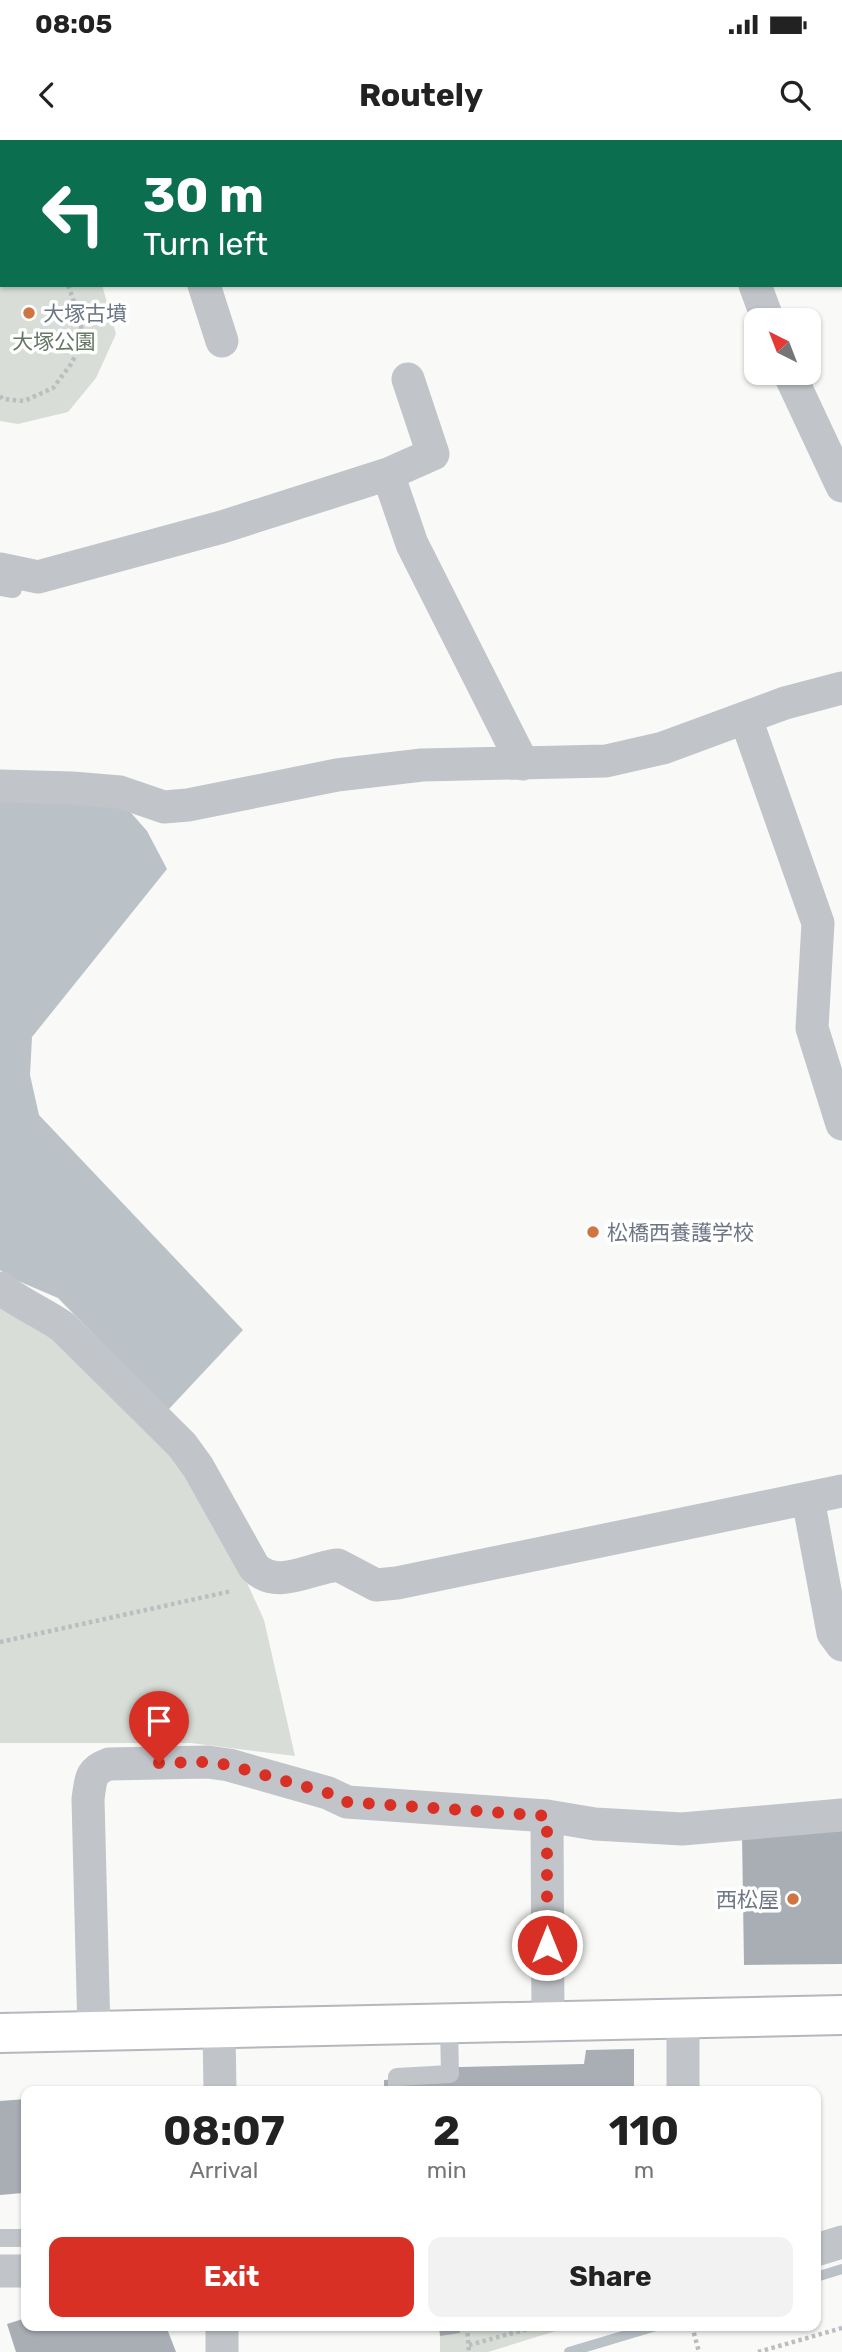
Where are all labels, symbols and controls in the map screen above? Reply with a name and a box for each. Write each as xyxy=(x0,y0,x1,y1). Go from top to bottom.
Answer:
text: 08:05 xyxy=(35,9,112,40)
icon: back xyxy=(28,76,66,114)
text: Routely xyxy=(359,76,483,114)
icon: search xyxy=(776,76,814,114)
text: 30 m xyxy=(143,166,264,224)
icon: left xyxy=(28,168,119,259)
text: Turn left xyxy=(143,225,268,263)
place label: 大塚古墳 xyxy=(43,301,127,326)
marker: 大塚古墳 xyxy=(21,305,37,321)
north arrow xyxy=(744,308,821,385)
map controls xyxy=(744,308,821,385)
park label: 大塚公園 xyxy=(12,329,96,354)
place label: 松橋西養護学校 xyxy=(607,1220,754,1245)
marker: 松橋西養護学校 xyxy=(585,1224,601,1240)
pin xyxy=(129,1691,189,1763)
icon: arrive xyxy=(140,1702,178,1740)
place label: 西松屋 xyxy=(716,1887,779,1912)
marker: 西松屋 xyxy=(785,1891,801,1907)
position arrow xyxy=(510,1908,584,1982)
text: 08:07 xyxy=(163,2106,285,2156)
text: 2 xyxy=(433,2106,460,2156)
text: 110 xyxy=(609,2106,679,2156)
text: Arrival xyxy=(189,2156,258,2184)
text: min xyxy=(427,2156,467,2184)
text: m xyxy=(634,2156,654,2184)
button: Exit xyxy=(49,2237,414,2317)
button: Share xyxy=(428,2237,793,2317)

